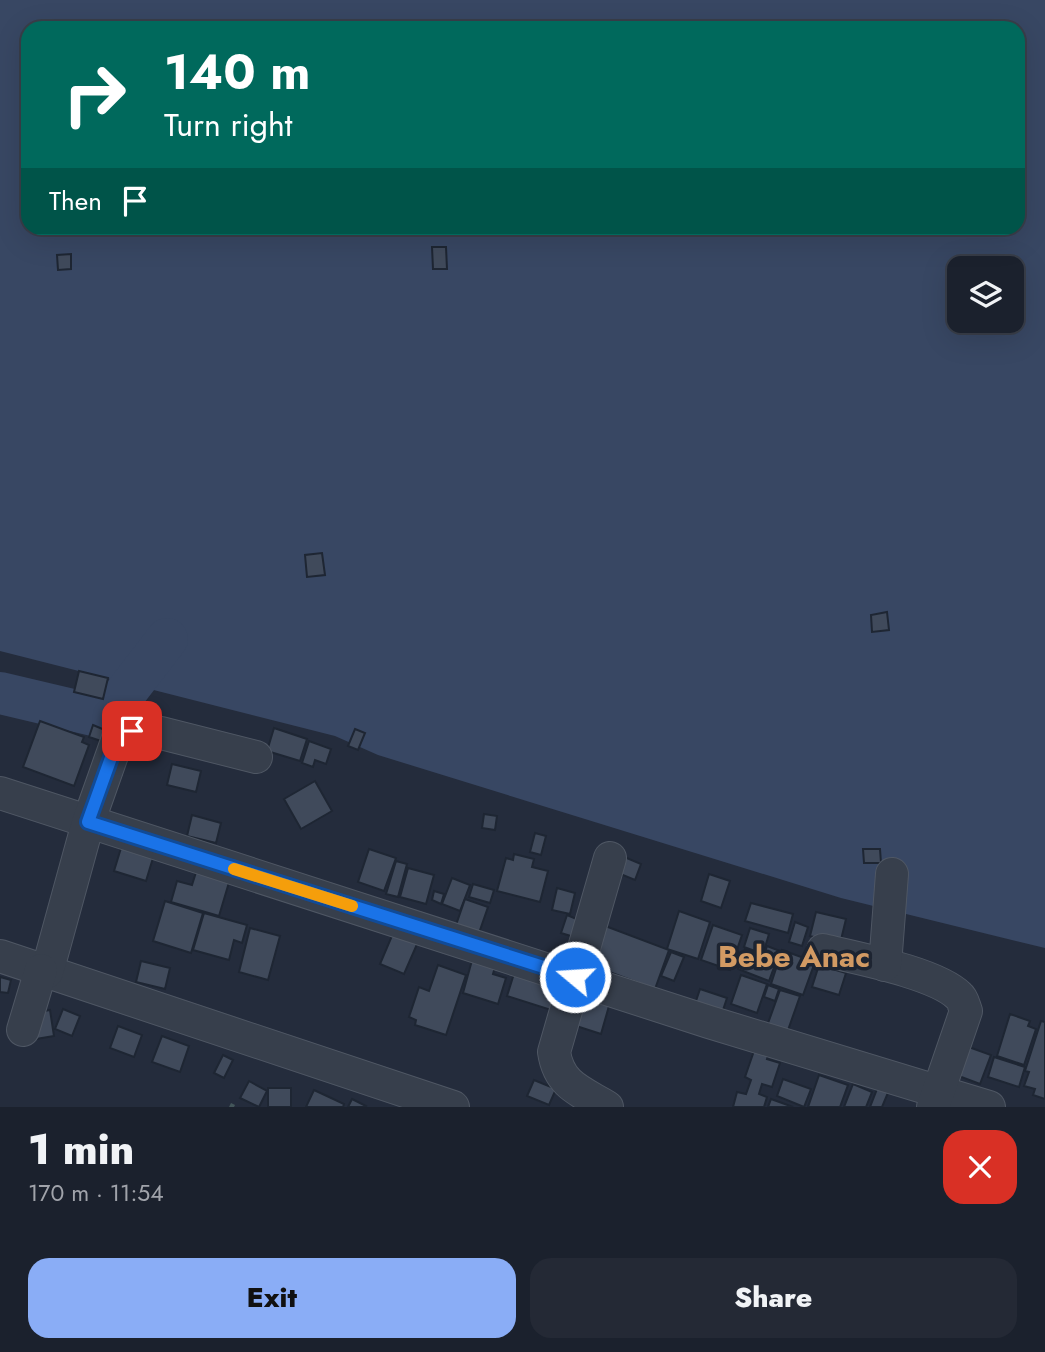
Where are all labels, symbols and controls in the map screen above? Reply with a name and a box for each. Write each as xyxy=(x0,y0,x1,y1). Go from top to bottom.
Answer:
text: 140 m xyxy=(164,37,310,107)
icon: right xyxy=(49,49,140,140)
text: Turn right xyxy=(164,102,293,148)
text: Then xyxy=(49,182,102,220)
icon: arrive xyxy=(116,182,154,220)
map controls xyxy=(947,256,1024,333)
button: layers xyxy=(947,256,1024,333)
pin xyxy=(102,701,162,761)
icon: arrive xyxy=(113,712,151,750)
district label: Bebe Anac xyxy=(718,935,870,978)
position arrow xyxy=(538,940,612,1014)
text: 1 min xyxy=(28,1119,134,1180)
button: close xyxy=(943,1130,1017,1204)
text: 170 m · 11:54 xyxy=(28,1176,164,1210)
button: Exit xyxy=(28,1258,516,1338)
button: Share xyxy=(530,1258,1017,1338)

